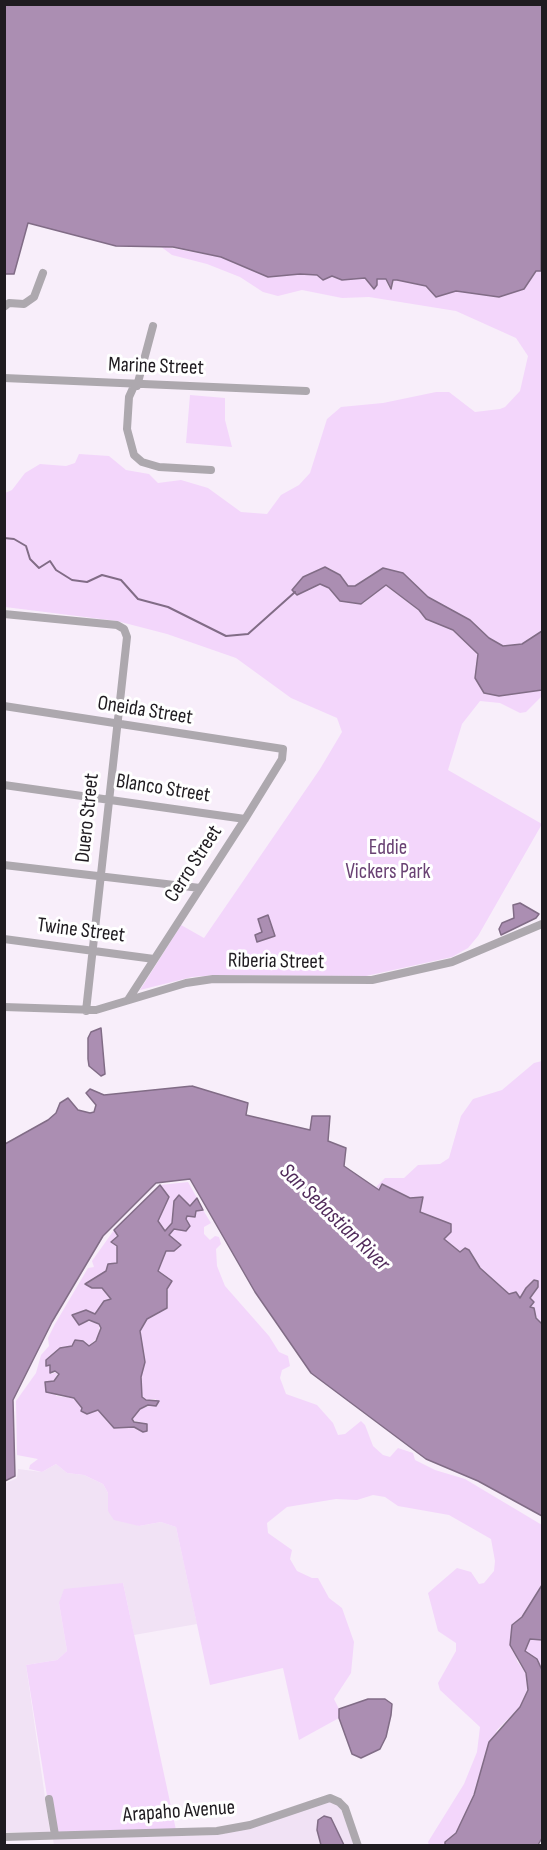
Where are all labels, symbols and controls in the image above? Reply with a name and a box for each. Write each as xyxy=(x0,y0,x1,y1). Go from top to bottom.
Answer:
street label: Marine Street xyxy=(108,353,204,381)
street label: Oneida Street xyxy=(96,691,194,731)
street label: Blanco Street xyxy=(114,769,212,809)
street label: Duero Street xyxy=(71,772,105,864)
street label: Cerro Street xyxy=(160,821,228,907)
park label: Eddie Vickers Park xyxy=(345,836,431,886)
street label: Twine Street xyxy=(36,913,126,949)
street label: Riberia Street xyxy=(228,949,324,975)
water label: San Sebastian River xyxy=(273,1159,395,1277)
street label: Arapaho Avenue xyxy=(122,1796,236,1828)

